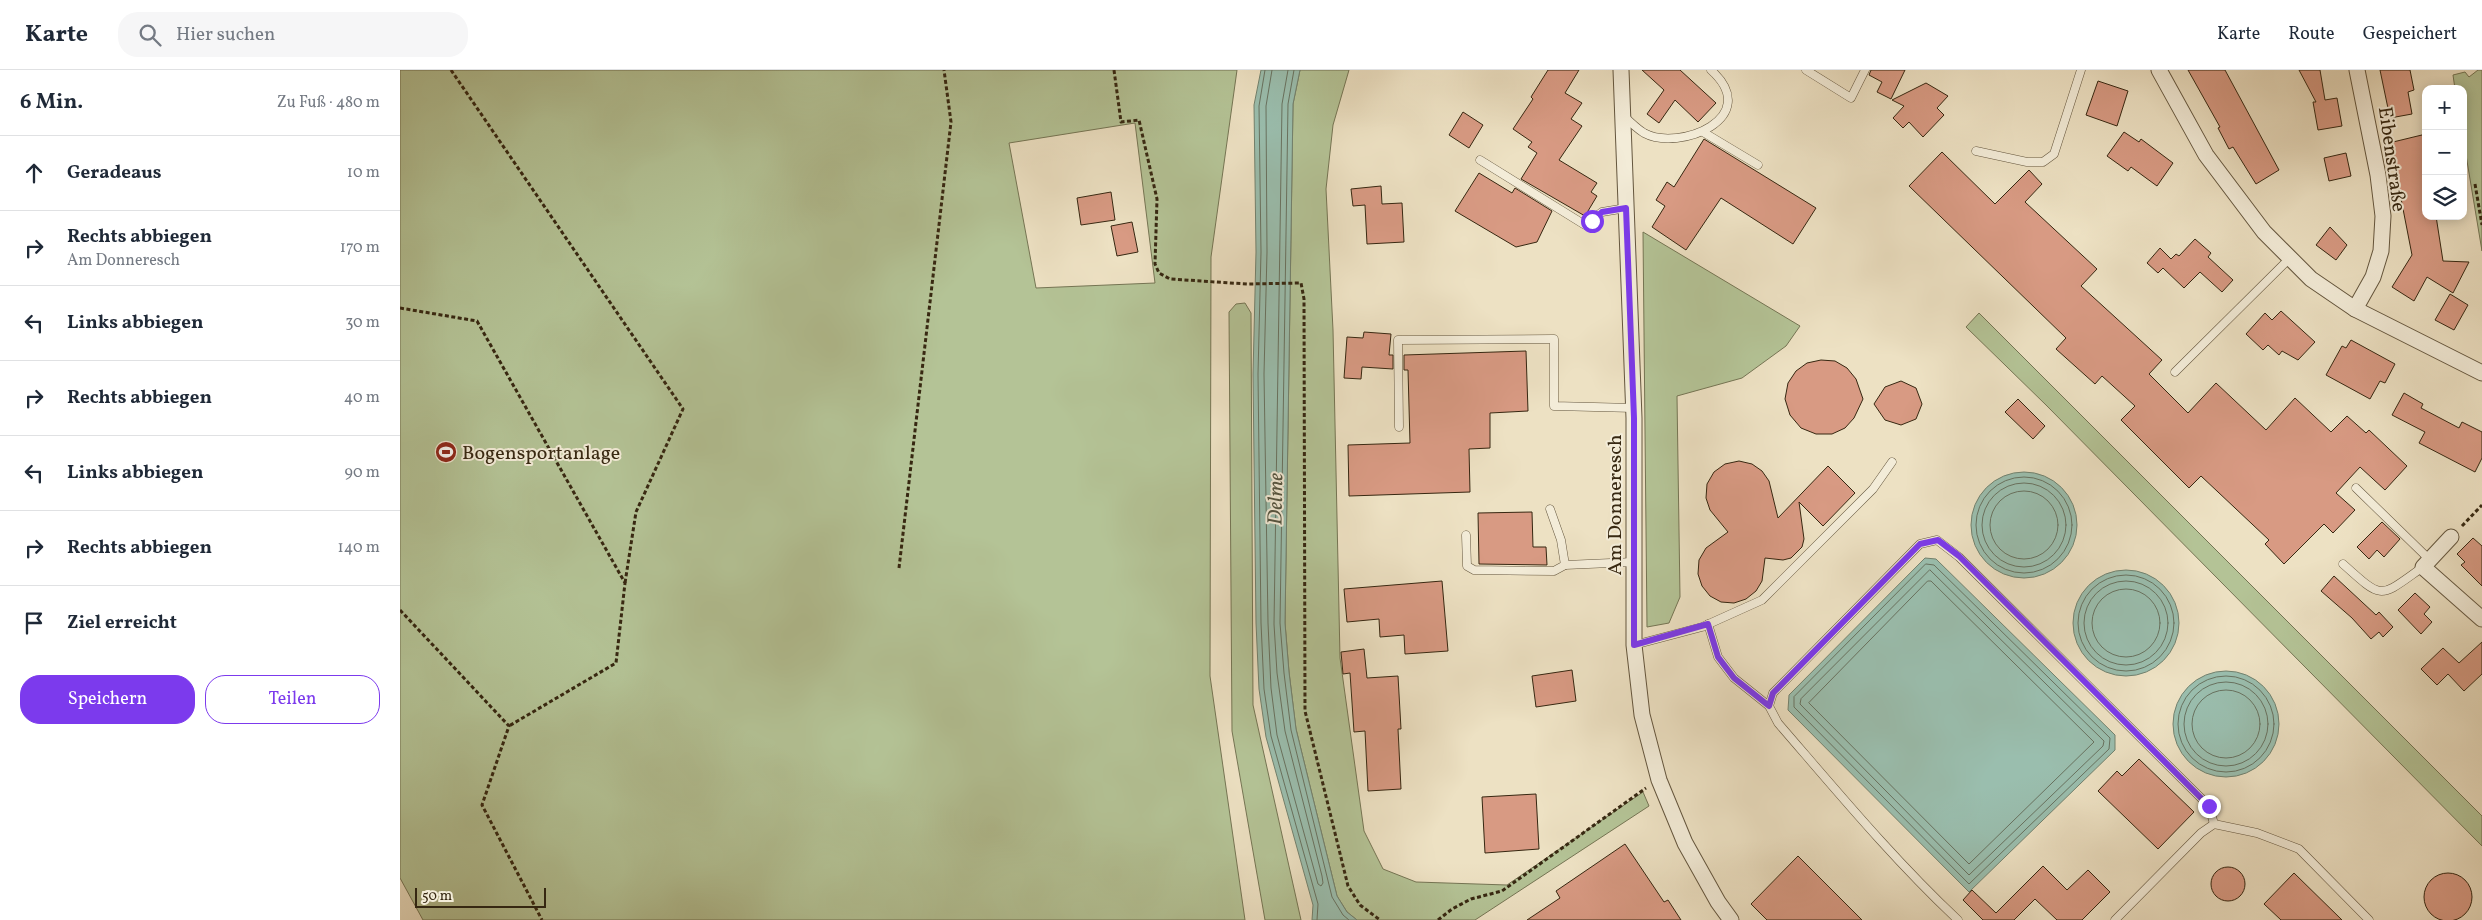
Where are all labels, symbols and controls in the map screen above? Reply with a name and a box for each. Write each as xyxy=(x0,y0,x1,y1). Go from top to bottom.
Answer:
search box xyxy=(118,12,468,57)
text: Karte xyxy=(25,18,88,52)
icon: search xyxy=(136,21,164,49)
text: Hier suchen xyxy=(176,22,275,48)
text: Karte xyxy=(2217,22,2260,47)
text: Route xyxy=(2288,22,2335,47)
text: Gespeichert xyxy=(2363,22,2457,47)
map controls xyxy=(2422,85,2467,220)
button: + xyxy=(2422,85,2467,130)
text: 6 Min. xyxy=(20,88,83,117)
text: Zu Fuß · 480 m xyxy=(277,92,380,114)
street label: Eibenstraße xyxy=(2370,105,2412,214)
button: − xyxy=(2422,130,2467,175)
icon: ahead xyxy=(20,159,48,187)
text: Geradeaus xyxy=(67,160,162,186)
text: 10 m xyxy=(347,162,380,184)
button: layers xyxy=(2422,175,2467,220)
route start xyxy=(1581,210,1604,233)
text: Rechts abbiegen xyxy=(67,224,212,250)
icon: right xyxy=(20,234,48,262)
text: 170 m xyxy=(340,237,380,259)
text: Am Donneresch xyxy=(67,250,180,272)
icon: left xyxy=(20,309,48,337)
text: Links abbiegen xyxy=(67,310,204,336)
text: 30 m xyxy=(345,312,380,334)
icon: right xyxy=(20,384,48,412)
text: Rechts abbiegen xyxy=(67,385,212,411)
text: 40 m xyxy=(344,387,380,409)
street label: Am Donneresch xyxy=(1602,434,1630,576)
sports icon: Bogensportanlage xyxy=(434,440,458,464)
place label: Bogensportanlage xyxy=(462,440,620,468)
icon: left xyxy=(20,459,48,487)
text: Links abbiegen xyxy=(67,460,204,486)
text: 90 m xyxy=(344,462,380,484)
water label: Delme xyxy=(1262,472,1291,525)
icon: right xyxy=(20,534,48,562)
text: Rechts abbiegen xyxy=(67,535,212,561)
text: 140 m xyxy=(338,537,380,559)
icon: arrive xyxy=(20,609,48,637)
text: Ziel erreicht xyxy=(67,610,177,636)
button: Speichern xyxy=(20,675,195,724)
button: Teilen xyxy=(205,675,380,724)
route end xyxy=(2198,795,2221,818)
scale bar xyxy=(415,885,546,908)
text: 50 m xyxy=(422,887,452,906)

